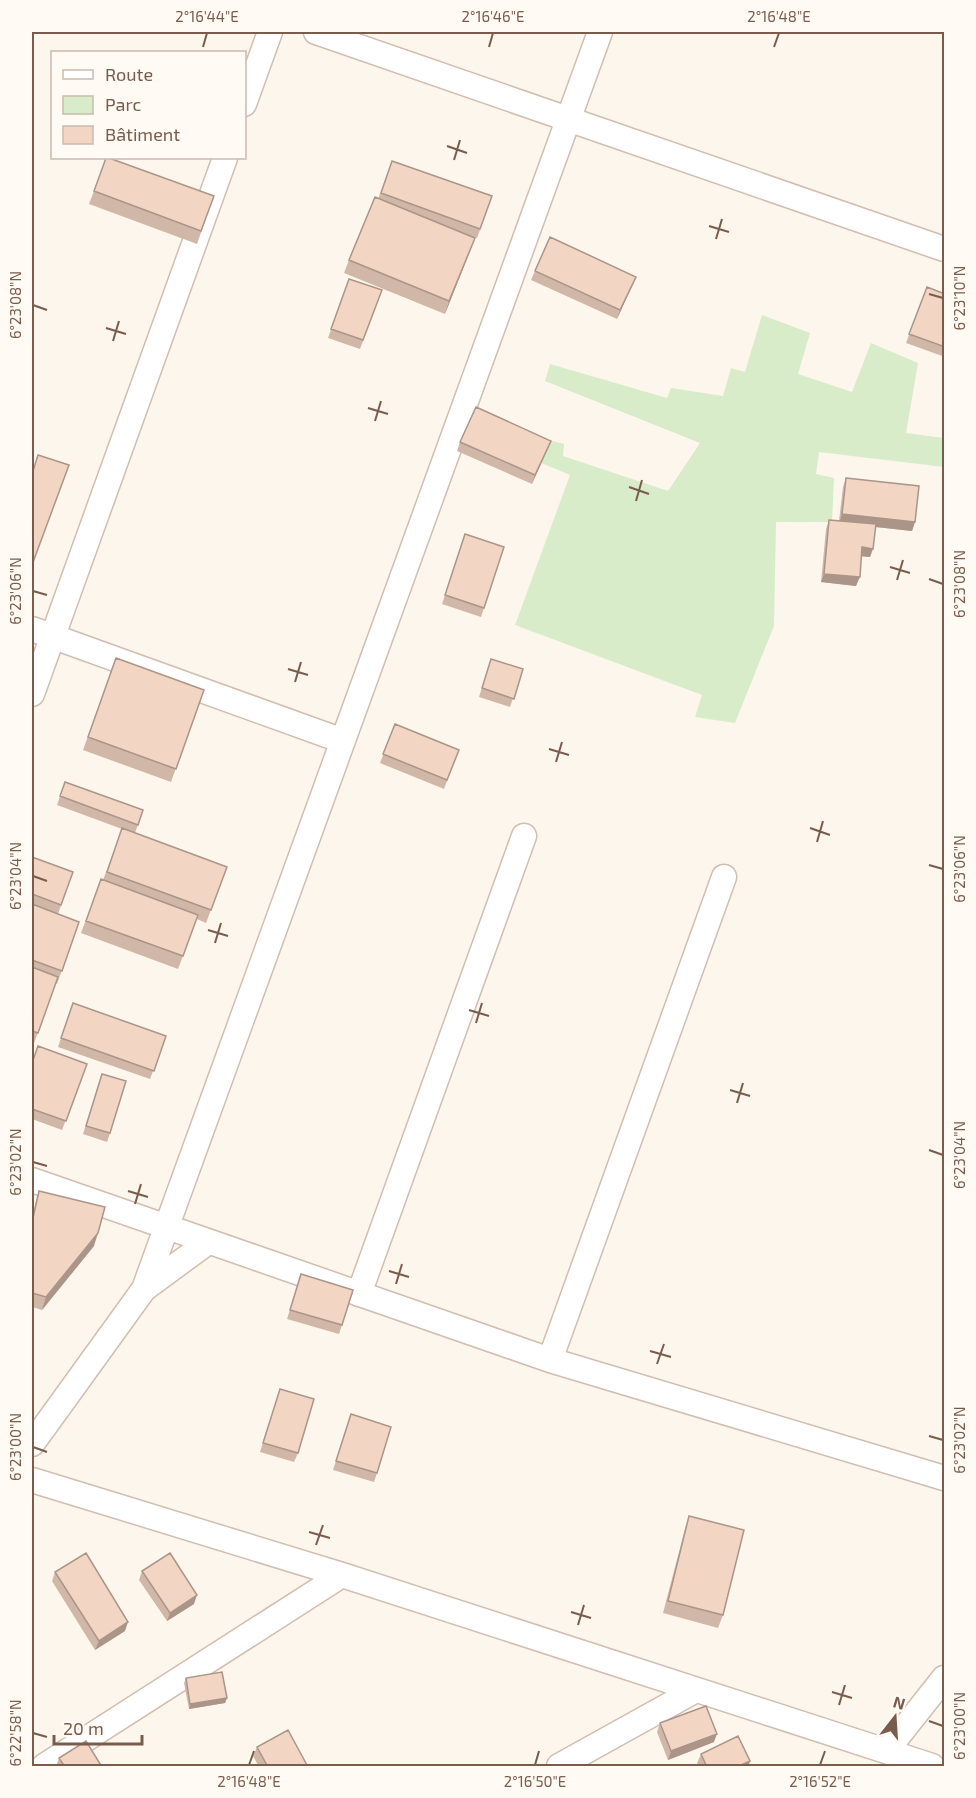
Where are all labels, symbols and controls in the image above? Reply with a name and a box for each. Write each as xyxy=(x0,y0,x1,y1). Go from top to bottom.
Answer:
text: 2°16'44"E xyxy=(175,7,239,25)
text: 2°16'46"E xyxy=(462,7,524,25)
text: 2°16'48"E xyxy=(747,7,811,25)
legend xyxy=(51,51,246,159)
text: Route xyxy=(105,63,153,85)
text: Parc xyxy=(105,93,141,115)
text: Bâtiment xyxy=(105,123,180,145)
text: 6°23'10"N xyxy=(950,266,968,330)
text: 6°23'08"N xyxy=(6,271,24,339)
text: 6°23'08"N xyxy=(950,550,968,618)
text: 6°23'06"N xyxy=(6,557,24,625)
text: 6°23'06"N xyxy=(950,835,968,903)
text: 6°23'04"N xyxy=(6,842,24,910)
text: 6°23'04"N xyxy=(950,1121,968,1189)
text: 6°23'02"N xyxy=(6,1128,24,1196)
text: 6°23'02"N xyxy=(950,1406,968,1474)
text: 6°23'00"N xyxy=(6,1413,24,1481)
north arrow xyxy=(865,1687,925,1747)
text: N xyxy=(891,1691,908,1713)
text: 6°23'00"N xyxy=(950,1692,968,1760)
text: 6°22'58"N xyxy=(6,1699,24,1767)
scale bar xyxy=(54,1708,142,1746)
text: 20 m xyxy=(63,1717,104,1739)
text: 2°16'48"E xyxy=(217,1772,281,1790)
text: 2°16'50"E xyxy=(504,1772,566,1790)
text: 2°16'52"E xyxy=(789,1772,851,1790)

